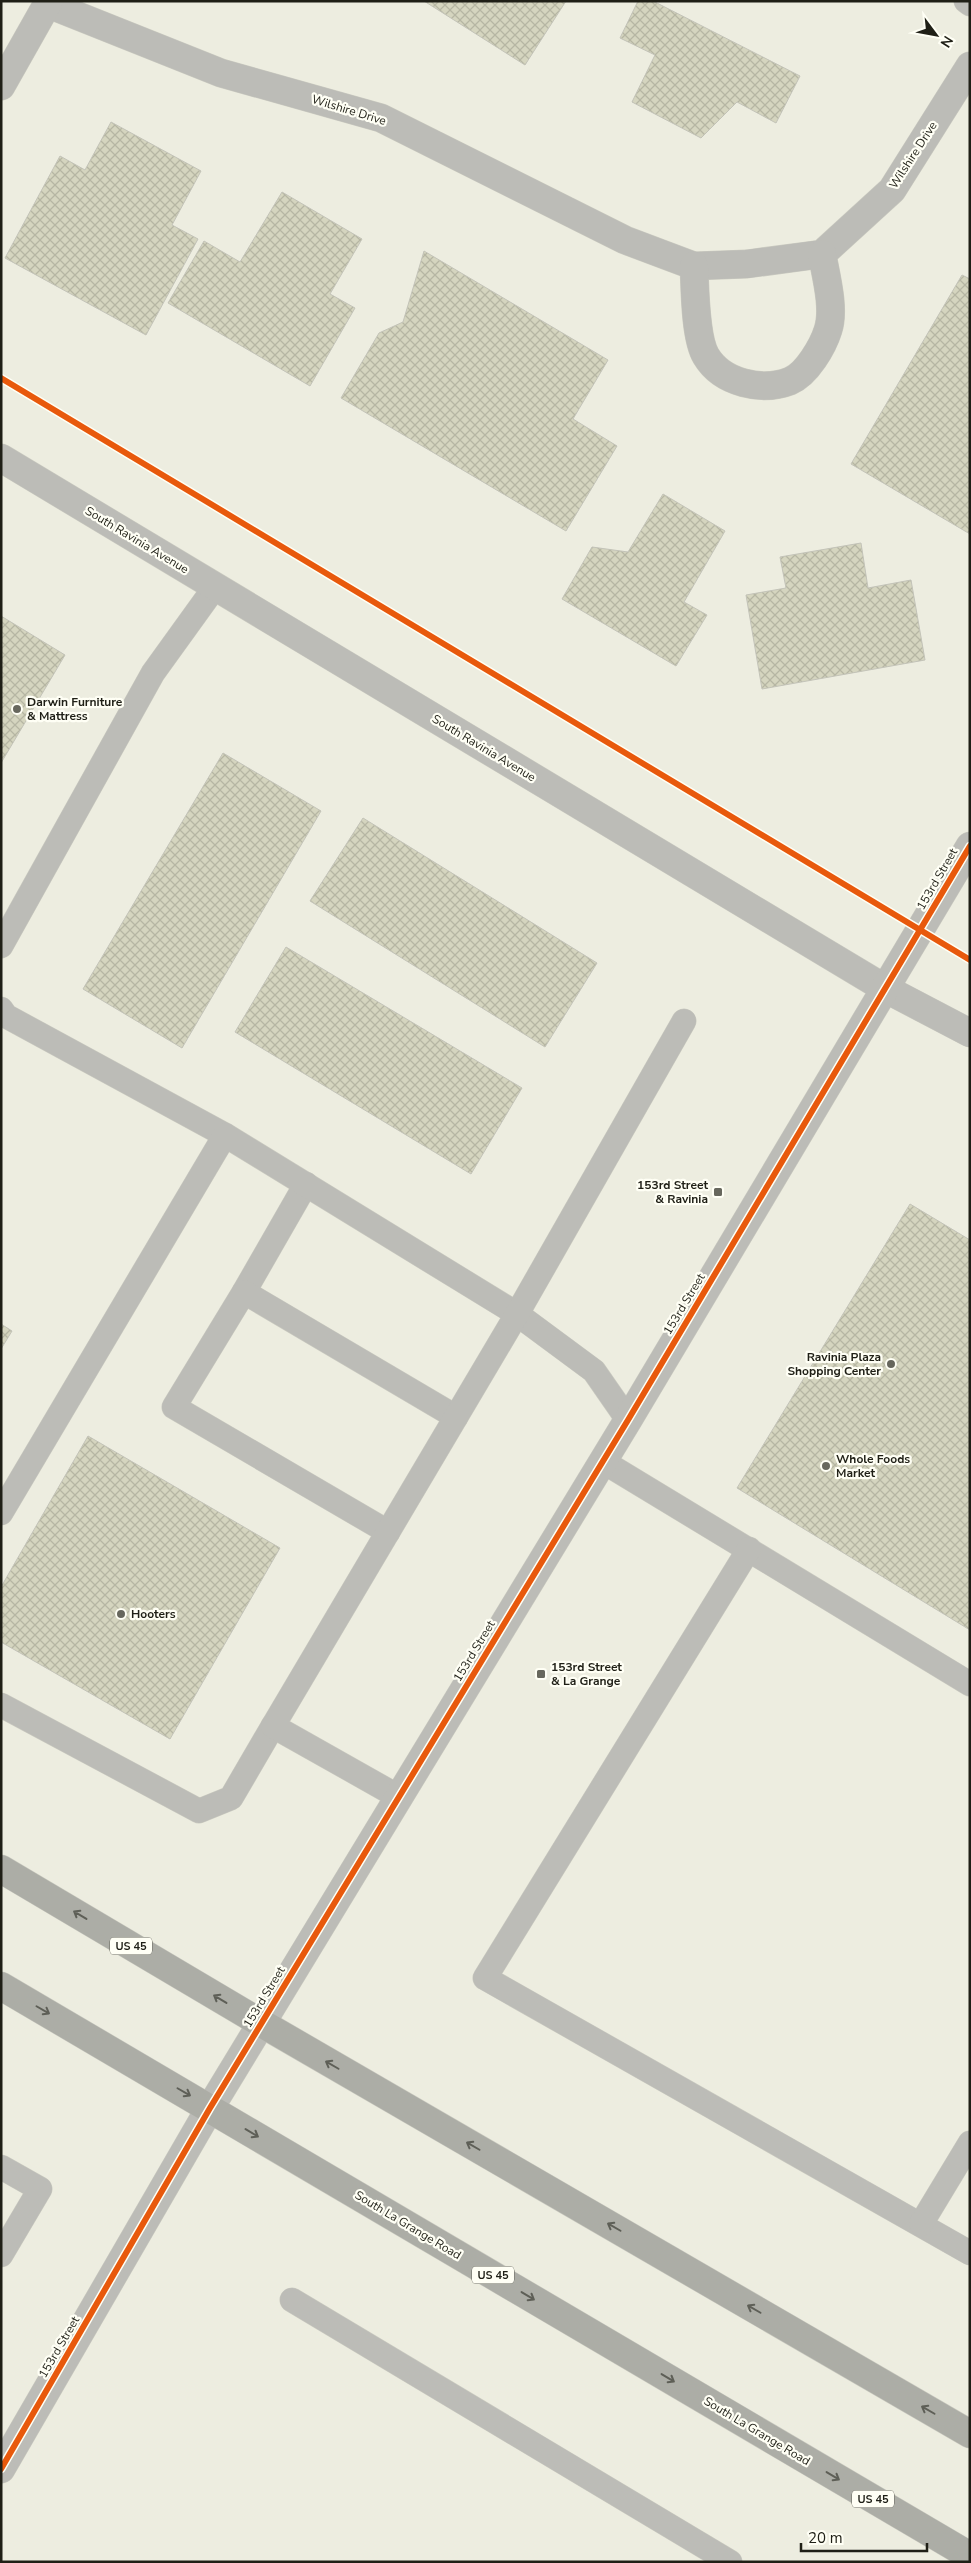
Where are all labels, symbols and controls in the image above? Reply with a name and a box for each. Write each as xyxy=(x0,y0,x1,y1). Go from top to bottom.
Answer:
north arrow xyxy=(911,10,961,60)
text: N xyxy=(936,32,957,51)
street label: Wilshire Drive xyxy=(310,91,388,129)
street label: Wilshire Drive xyxy=(885,118,941,192)
street label: South Ravinia Avenue xyxy=(82,503,192,577)
place label: Darwin Furniture & Mattress xyxy=(27,694,123,724)
marker: Darwin Furniture & Mattress xyxy=(11,703,23,715)
street label: South Ravinia Avenue xyxy=(429,711,539,785)
street label: 153rd Street xyxy=(913,845,961,913)
place label: 153rd Street & Ravinia xyxy=(637,1177,708,1207)
marker: 153rd Street & Ravinia xyxy=(712,1186,724,1198)
street label: 153rd Street xyxy=(659,1270,709,1338)
place label: Ravinia Plaza Shopping Center xyxy=(788,1349,881,1379)
marker: Ravinia Plaza Shopping Center xyxy=(885,1358,897,1370)
place label: Whole Foods Market xyxy=(836,1451,910,1481)
marker: Whole Foods Market xyxy=(820,1460,832,1472)
place label: Hooters xyxy=(131,1606,176,1622)
marker: Hooters xyxy=(115,1608,127,1620)
street label: 153rd Street xyxy=(449,1617,499,1685)
place label: 153rd Street & La Grange xyxy=(551,1659,622,1689)
marker: 153rd Street & La Grange xyxy=(535,1668,547,1680)
one-way arrow xyxy=(73,1910,88,1920)
road number: US 45 xyxy=(110,1938,152,1954)
street label: 153rd Street xyxy=(239,1963,289,2031)
one-way arrow xyxy=(213,1993,227,2003)
one-way arrow xyxy=(36,2006,50,2016)
one-way arrow xyxy=(326,2059,340,2069)
one-way arrow xyxy=(176,2088,190,2098)
one-way arrow xyxy=(245,2128,259,2138)
one-way arrow xyxy=(466,2141,481,2151)
street label: South La Grange Road xyxy=(352,2187,464,2263)
one-way arrow xyxy=(607,2222,621,2232)
road number: US 45 xyxy=(472,2266,514,2284)
one-way arrow xyxy=(520,2291,534,2301)
one-way arrow xyxy=(748,2303,762,2313)
street label: 153rd Street xyxy=(35,2313,83,2381)
one-way arrow xyxy=(660,2374,674,2384)
street label: South La Grange Road xyxy=(701,2393,813,2469)
one-way arrow xyxy=(921,2404,935,2414)
one-way arrow xyxy=(826,2471,841,2481)
road number: US 45 xyxy=(852,2490,894,2508)
scale bar xyxy=(801,2520,927,2552)
text: 20 m xyxy=(808,2528,843,2548)

